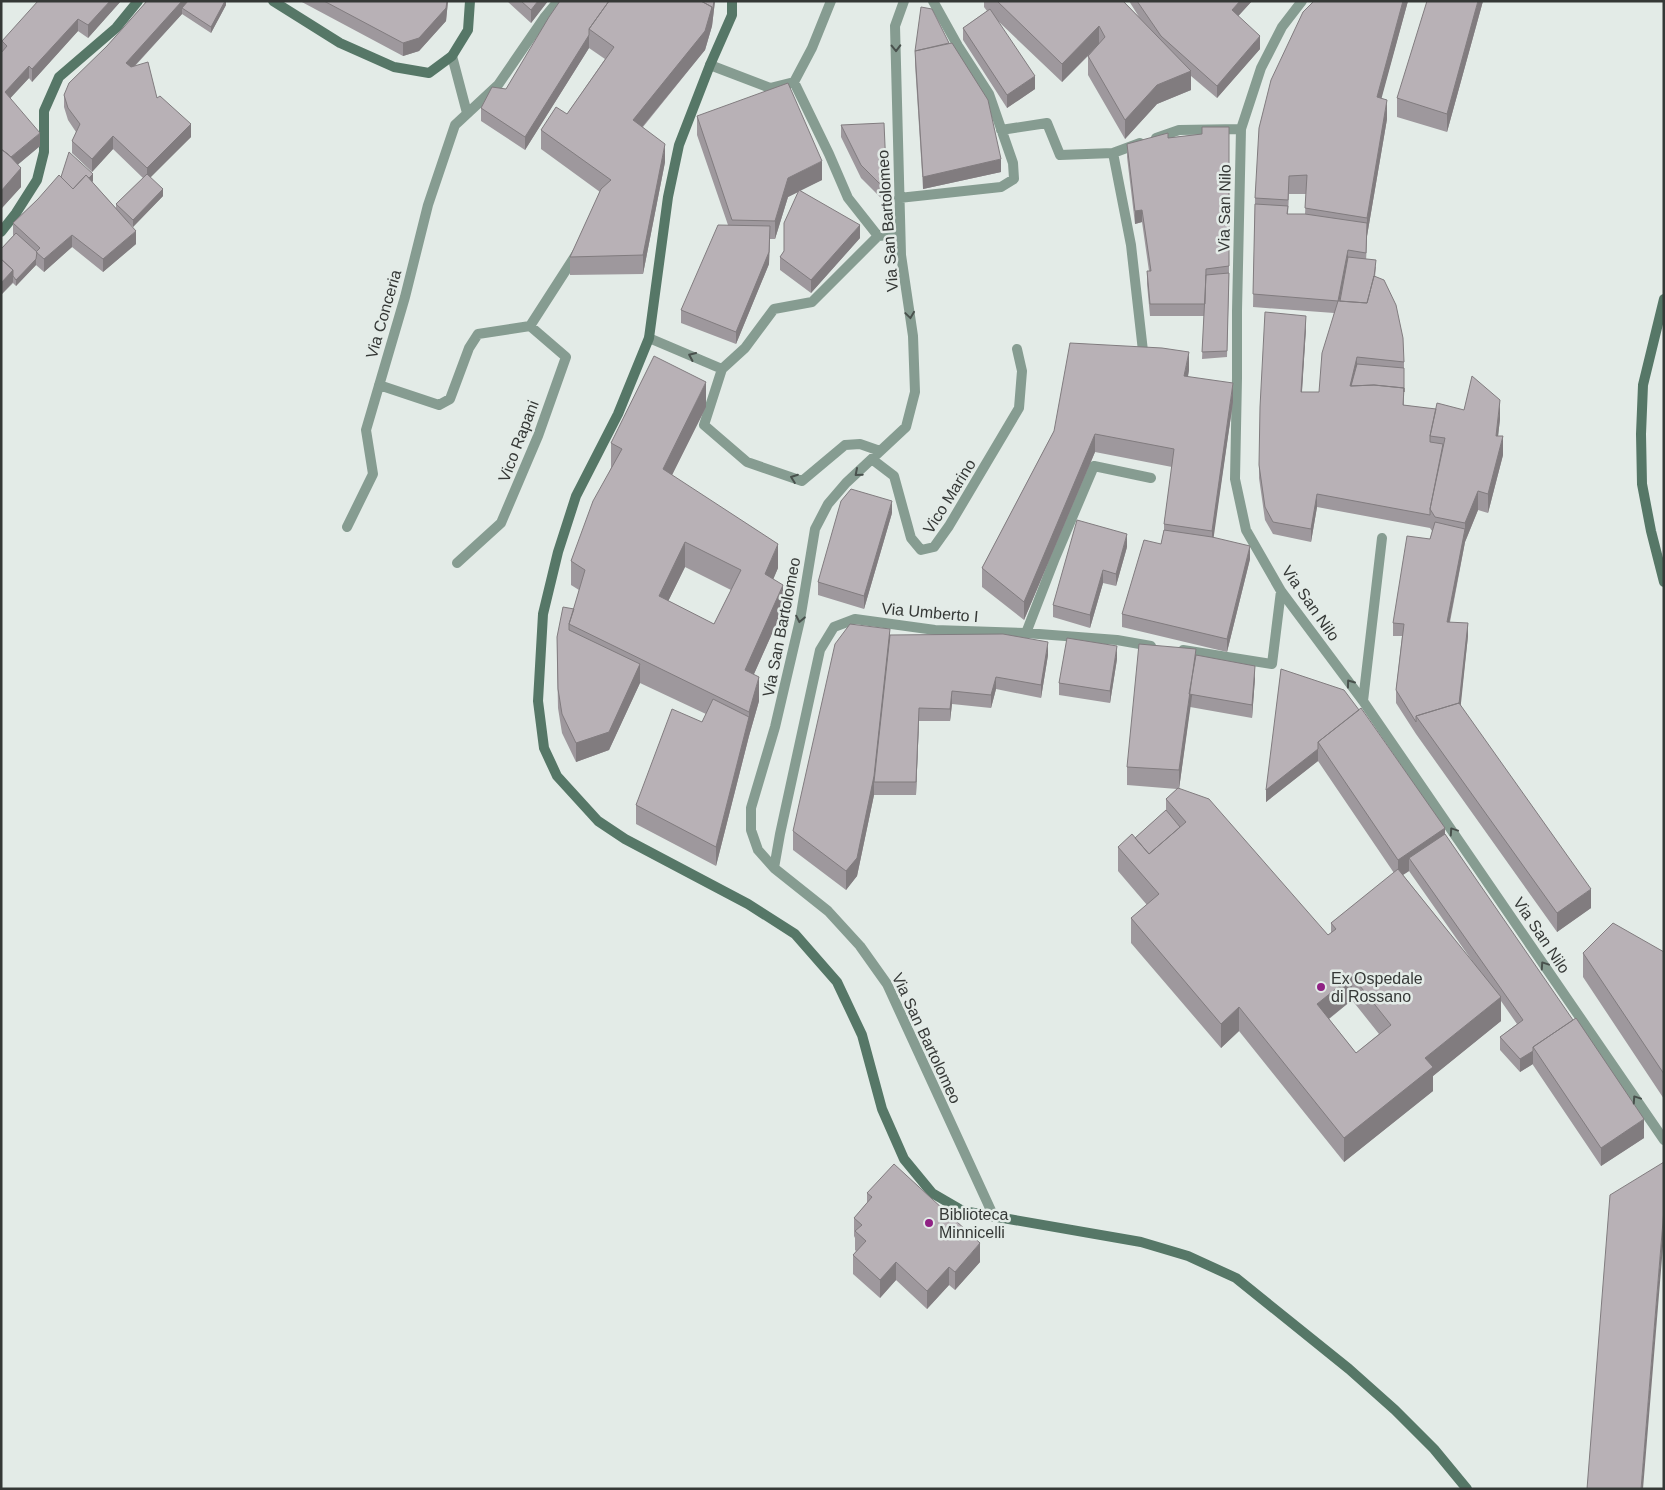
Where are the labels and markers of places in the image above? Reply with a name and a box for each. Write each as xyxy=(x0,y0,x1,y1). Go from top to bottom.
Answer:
place label: Ex Ospedale di Rossano xyxy=(1331,970,1423,1005)
marker: Ex Ospedale di Rossano xyxy=(1315,981,1327,993)
place label: Biblioteca Minnicelli xyxy=(939,1206,1008,1241)
marker: Biblioteca Minnicelli xyxy=(923,1217,935,1229)

